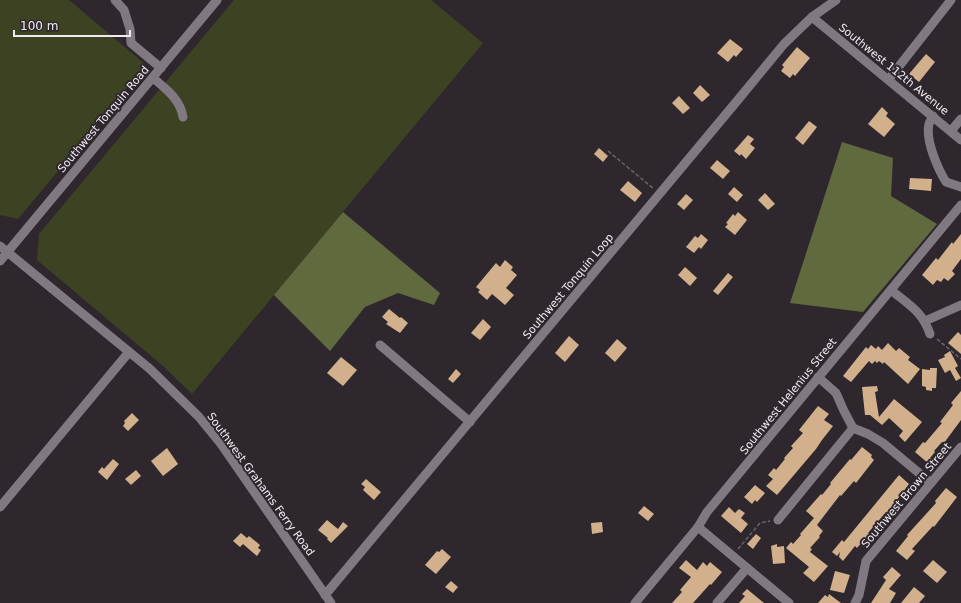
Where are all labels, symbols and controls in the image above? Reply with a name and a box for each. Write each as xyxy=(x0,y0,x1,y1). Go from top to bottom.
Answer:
scale bar xyxy=(14,12,130,38)
text: 100 m xyxy=(20,19,58,33)
street label: Southwest 112th Avenue xyxy=(836,21,952,118)
street label: Southwest Tonquin Road xyxy=(55,63,152,175)
street label: Southwest Tonquin Loop xyxy=(520,231,616,342)
street label: Southwest Helenius Street xyxy=(737,335,840,457)
street label: Southwest Grahams Ferry Road xyxy=(204,410,317,558)
street label: Southwest Brown Street xyxy=(859,440,954,550)

